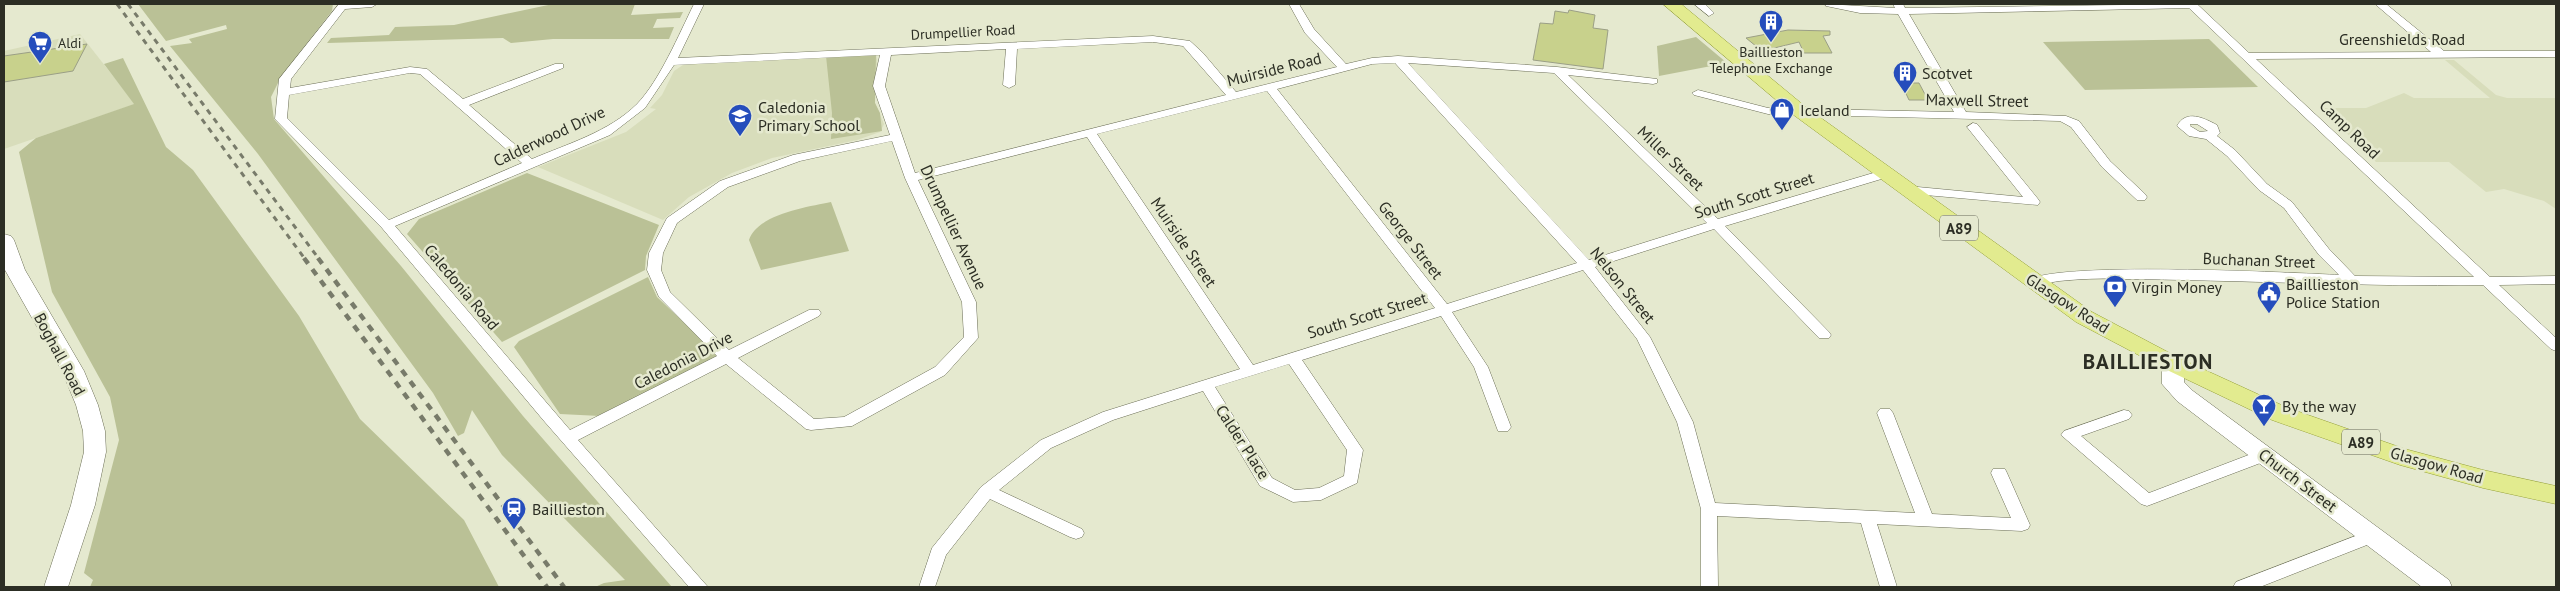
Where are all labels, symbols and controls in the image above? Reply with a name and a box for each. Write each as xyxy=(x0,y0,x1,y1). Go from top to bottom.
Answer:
building icon: Baillieston Telephone Exchange xyxy=(1758,9,1784,43)
street label: Drumpellier Road xyxy=(910,20,1016,44)
street label: Greenshields Road xyxy=(2339,29,2465,49)
supermarket icon: Aldi xyxy=(27,30,53,64)
place label: Aldi xyxy=(58,34,82,52)
place label: Baillieston Telephone Exchange xyxy=(1709,43,1833,77)
street label: Muirside Road xyxy=(1225,48,1323,90)
building icon: Scotvet xyxy=(1892,60,1918,94)
place label: Scotvet xyxy=(1922,63,1973,83)
street label: Maxwell Street xyxy=(1925,89,2029,111)
street label: Camp Road xyxy=(2316,95,2384,163)
place label: Caledonia Primary School xyxy=(758,97,860,135)
shop icon: Iceland xyxy=(1769,97,1795,131)
place label: Iceland xyxy=(1800,100,1850,120)
street label: Calderwood Drive xyxy=(490,101,608,171)
school or university icon: Caledonia Primary School xyxy=(727,103,753,137)
street label: Miller Street xyxy=(1633,121,1709,195)
street label: Drumpellier Avenue xyxy=(916,161,992,293)
street label: South Scott Street xyxy=(1692,167,1817,223)
street label: Muirside Street xyxy=(1147,193,1222,291)
street label: George Street xyxy=(1374,197,1448,283)
road number: A89 xyxy=(1940,216,1978,240)
street label: Caledonia Road xyxy=(420,240,504,334)
street label: Nelson Street xyxy=(1586,243,1660,328)
street label: Buchanan Street xyxy=(2202,248,2316,272)
street label: Glasgow Road xyxy=(2022,269,2114,337)
bank icon: Virgin Money xyxy=(2102,274,2128,308)
place label: Baillieston Police Station xyxy=(2286,274,2380,312)
place label: Virgin Money xyxy=(2131,277,2222,297)
public building icon: Baillieston Police Station xyxy=(2256,280,2282,314)
street label: South Scott Street xyxy=(1305,287,1430,343)
street label: Boghall Road xyxy=(30,309,90,399)
street label: Caledonia Drive xyxy=(630,327,736,393)
district label: BAILLIESTON xyxy=(2083,348,2213,375)
bar icon: By the way xyxy=(2251,393,2277,427)
place label: By the way xyxy=(2282,396,2357,416)
street label: Calder Place xyxy=(1212,401,1274,483)
road number: A89 xyxy=(2342,430,2380,454)
street label: Glasgow Road xyxy=(2388,442,2486,488)
street label: Church Street xyxy=(2255,444,2342,516)
station icon: Baillieston xyxy=(501,496,527,530)
place label: Baillieston xyxy=(532,499,605,519)

